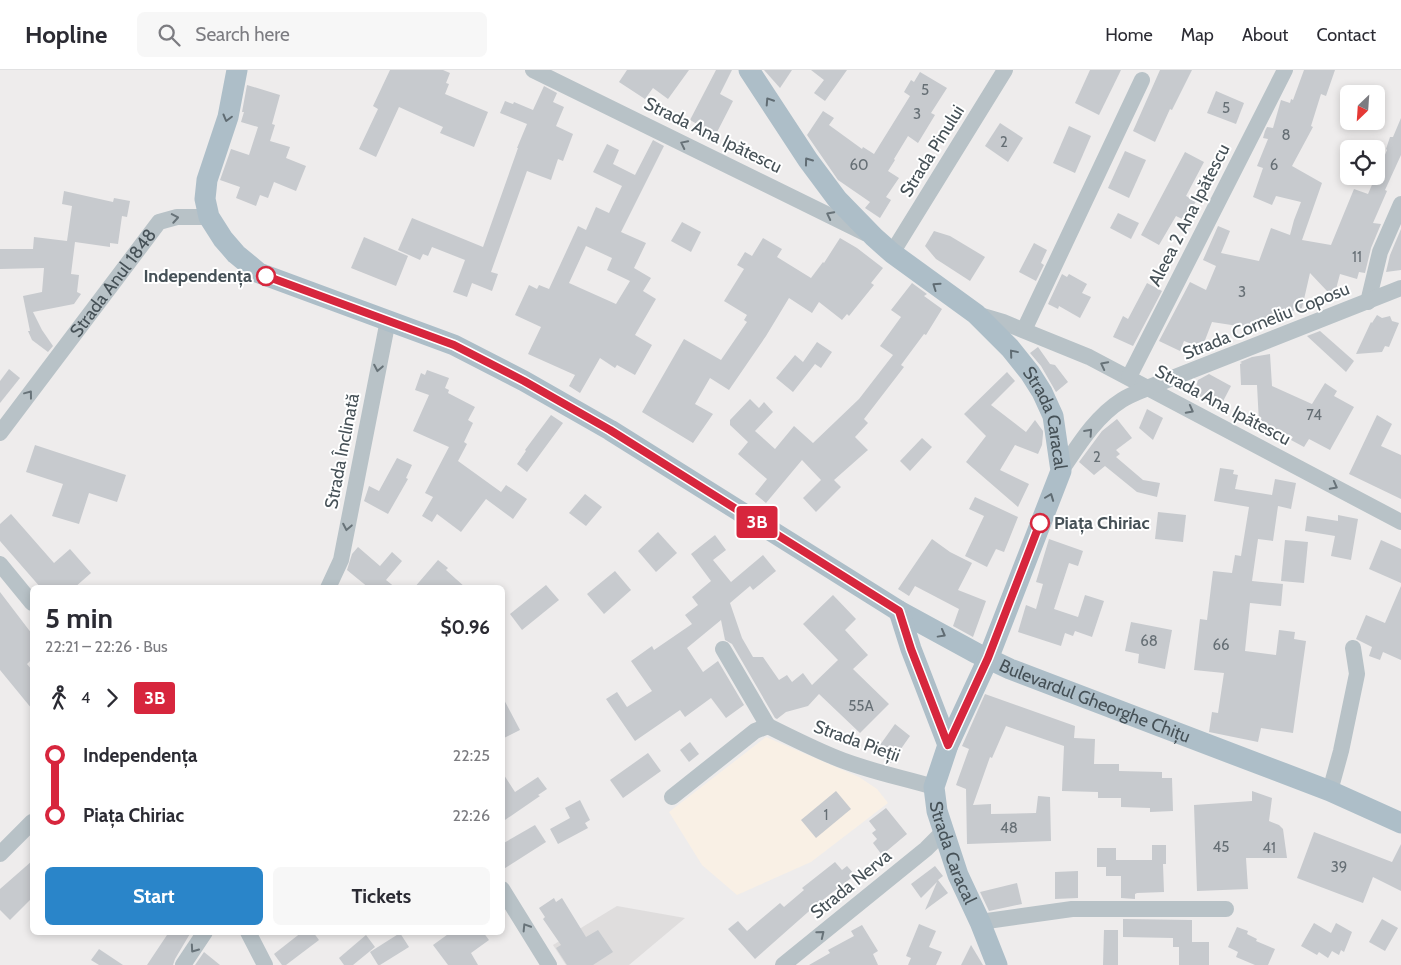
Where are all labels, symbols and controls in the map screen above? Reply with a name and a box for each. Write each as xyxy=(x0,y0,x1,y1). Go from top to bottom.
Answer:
search box xyxy=(137,12,487,57)
text: Hopline xyxy=(25,20,107,49)
icon: search xyxy=(155,21,183,49)
text: Search here xyxy=(195,23,290,46)
text: Home xyxy=(1105,24,1153,46)
text: Map xyxy=(1181,24,1214,46)
text: About xyxy=(1242,24,1288,46)
text: Contact xyxy=(1316,24,1376,46)
house number: 5 xyxy=(921,81,929,99)
north arrow xyxy=(1340,85,1385,130)
map controls xyxy=(1340,85,1385,185)
street label: Strada Ana Ipătescu xyxy=(641,92,785,178)
one-way arrow xyxy=(766,97,775,107)
house number: 5 xyxy=(1222,99,1230,117)
street label: Strada Pinului xyxy=(895,101,969,201)
house number: 3 xyxy=(913,105,921,123)
one-way arrow xyxy=(222,113,233,122)
house number: 8 xyxy=(1281,126,1291,144)
house number: 2 xyxy=(1000,133,1008,151)
one-way arrow xyxy=(680,140,689,150)
street label: Aleea 2 Ana Ipătescu xyxy=(1144,140,1234,290)
button: locate xyxy=(1340,140,1385,185)
house number: 60 xyxy=(850,156,869,174)
house number: 6 xyxy=(1270,156,1278,174)
one-way arrow xyxy=(805,157,814,166)
one-way arrow xyxy=(826,211,835,222)
one-way arrow xyxy=(171,214,180,224)
street label: Strada Anul 1848 xyxy=(65,224,161,341)
house number: 11 xyxy=(1352,248,1362,266)
place label: Independența xyxy=(143,265,252,288)
marker: Independența xyxy=(256,266,276,286)
street label: Strada Corneliu Coposu xyxy=(1179,277,1353,365)
one-way arrow xyxy=(932,283,942,292)
house number: 3 xyxy=(1238,283,1246,301)
one-way arrow xyxy=(1010,349,1019,358)
street label: Strada Ana Ipătescu xyxy=(1152,360,1294,450)
one-way arrow xyxy=(1101,361,1110,371)
street label: Strada Caracal xyxy=(1018,362,1072,472)
one-way arrow xyxy=(373,363,384,372)
one-way arrow xyxy=(24,391,32,400)
street label: Strada Înclinată xyxy=(320,391,364,511)
one-way arrow xyxy=(1185,404,1194,414)
house number: 74 xyxy=(1306,406,1322,424)
one-way arrow xyxy=(1083,428,1092,437)
house number: 2 xyxy=(1093,448,1101,466)
one-way arrow xyxy=(1329,480,1338,490)
one-way arrow xyxy=(1044,493,1055,502)
line badge: 3B xyxy=(734,506,780,538)
text: 3B xyxy=(747,511,767,533)
place label: Piața Chiriac xyxy=(1054,512,1150,535)
marker: Piața Chiriac xyxy=(1030,513,1050,533)
one-way arrow xyxy=(343,523,353,532)
text: 5 min xyxy=(45,601,113,635)
text: $0.96 xyxy=(440,616,490,639)
one-way arrow xyxy=(937,628,946,638)
house number: 68 xyxy=(1140,632,1158,650)
house number: 66 xyxy=(1212,636,1230,654)
text: 22:21 – 22:26 · Bus xyxy=(45,637,168,656)
street label: Bulevardul Gheorghe Chițu xyxy=(996,654,1193,748)
icon: walk xyxy=(45,684,73,712)
icon: forward xyxy=(98,684,126,712)
text: 3B xyxy=(144,687,165,709)
text: 4 xyxy=(81,688,90,707)
house number: 55A xyxy=(848,697,874,715)
street label: Strada Pieții xyxy=(811,715,903,768)
text: Independența xyxy=(83,744,198,767)
text: 22:25 xyxy=(453,746,490,765)
street label: Strada Caracal xyxy=(925,800,981,908)
text: Piața Chiriac xyxy=(83,804,184,827)
text: 22:26 xyxy=(452,806,490,825)
house number: 1 xyxy=(824,806,828,824)
house number: 48 xyxy=(1000,819,1018,837)
house number: 45 xyxy=(1213,838,1229,856)
house number: 41 xyxy=(1262,839,1276,857)
street label: Strada Nerva xyxy=(806,844,896,923)
house number: 39 xyxy=(1331,858,1347,876)
button: Start xyxy=(45,867,263,925)
button: Tickets xyxy=(273,867,490,925)
one-way arrow xyxy=(522,923,532,932)
one-way arrow xyxy=(815,932,824,940)
one-way arrow xyxy=(191,943,200,953)

